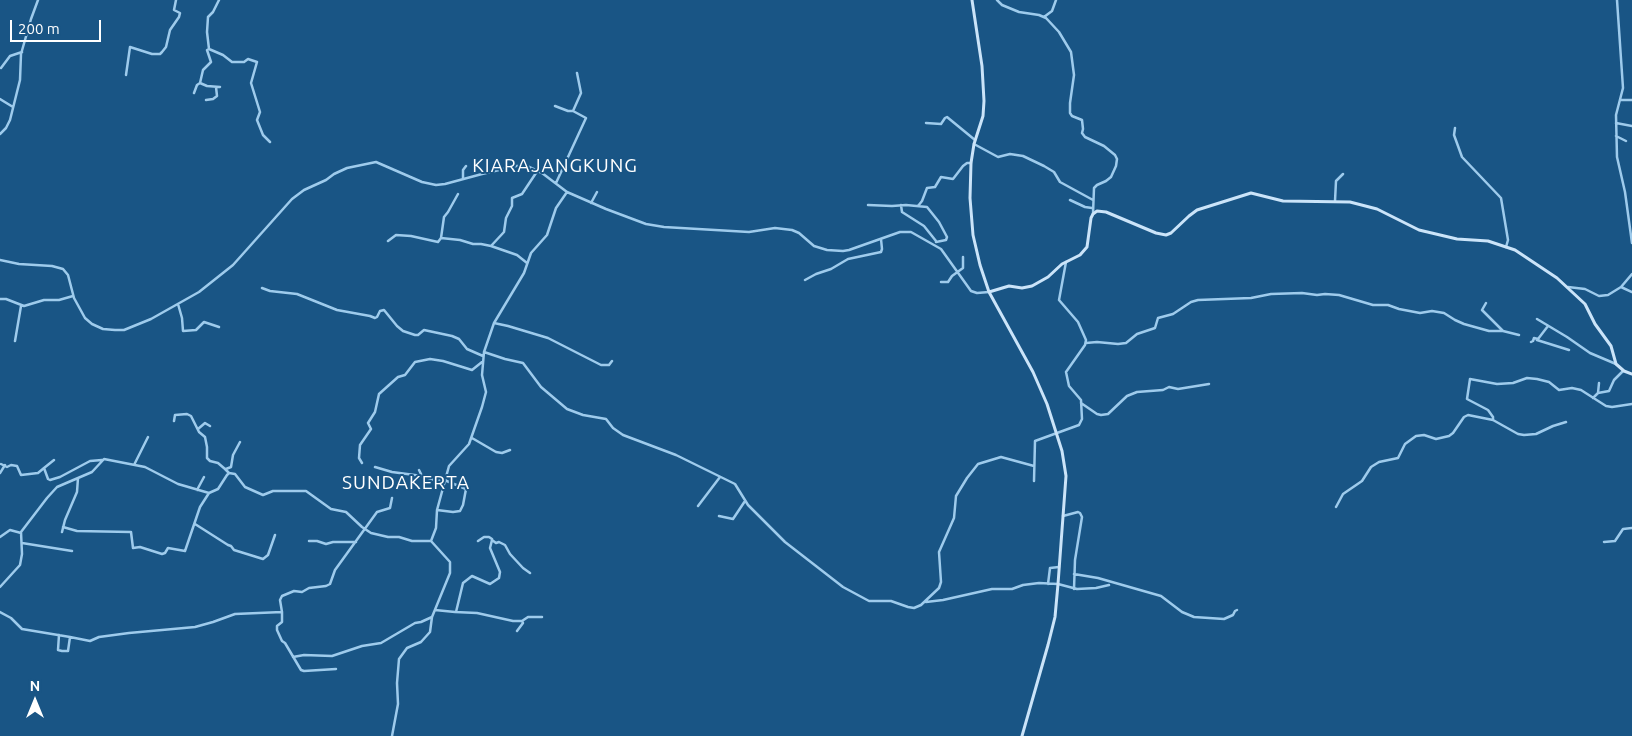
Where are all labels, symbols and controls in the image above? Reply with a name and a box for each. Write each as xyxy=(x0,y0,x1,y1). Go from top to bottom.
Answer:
scale bar xyxy=(12,10,104,42)
text: 200 m xyxy=(18,20,60,37)
district label: KIARAJANGKUNG xyxy=(471,155,639,177)
district label: SUNDAKERTA xyxy=(341,472,471,494)
north arrow xyxy=(10,676,60,726)
text: N xyxy=(30,678,40,694)

